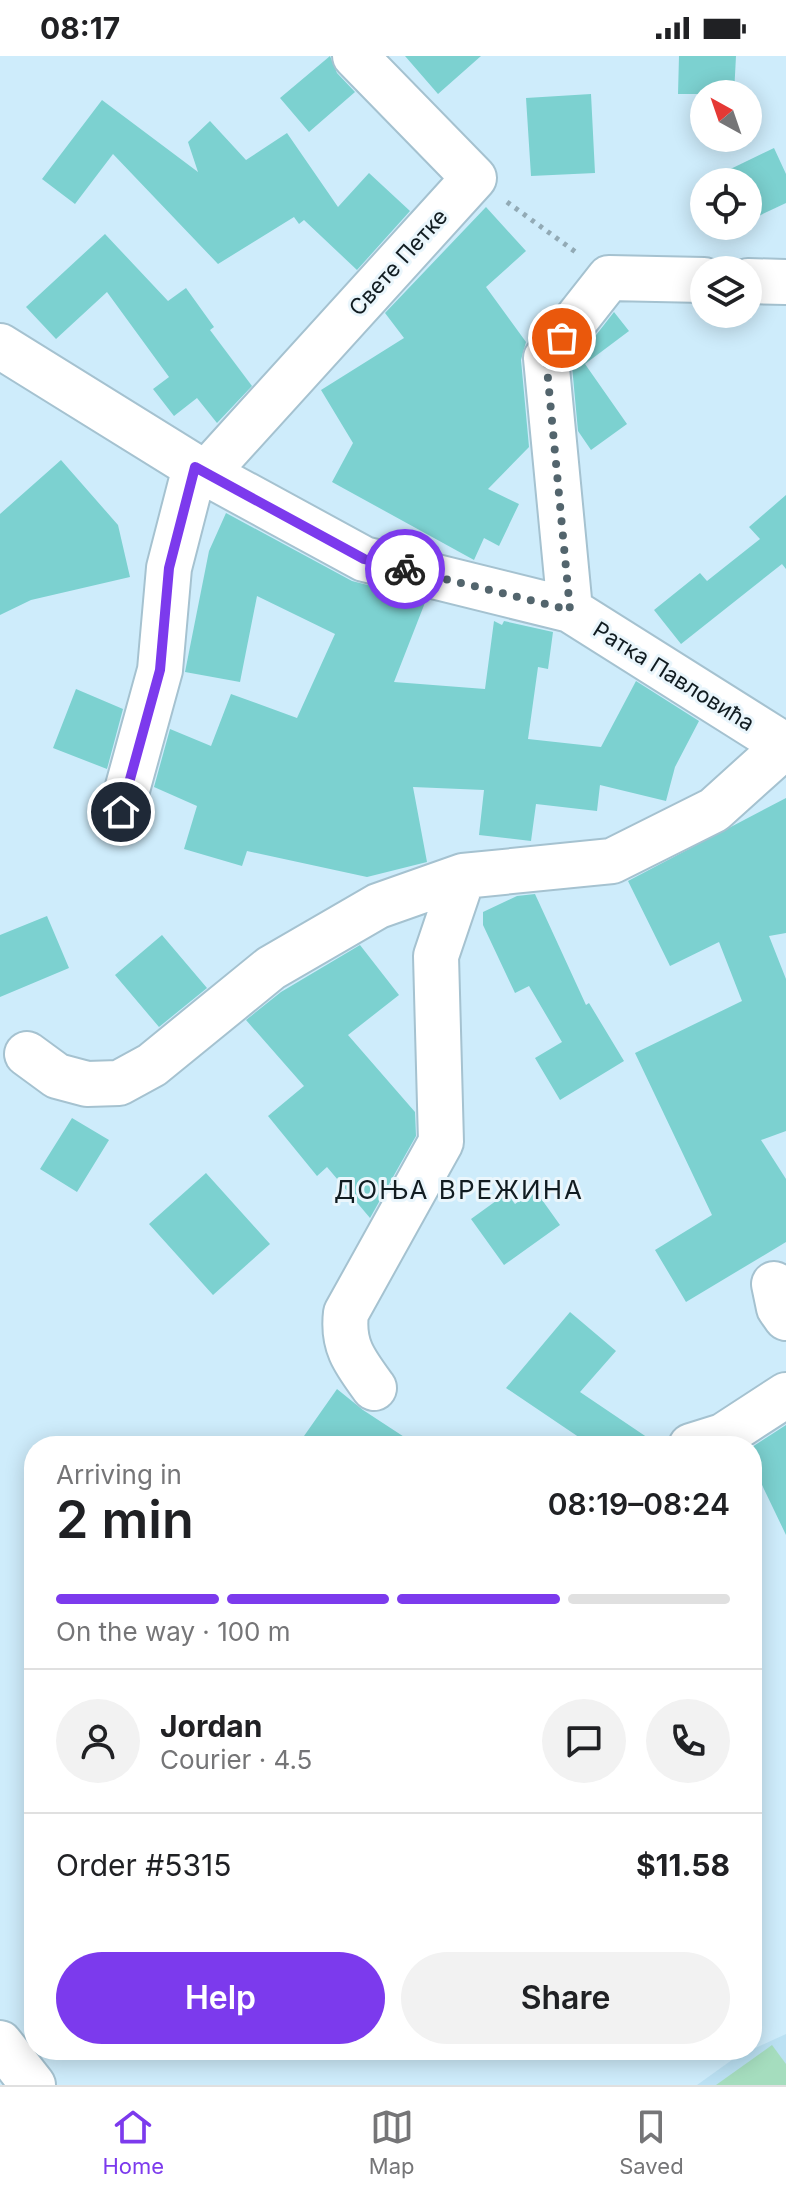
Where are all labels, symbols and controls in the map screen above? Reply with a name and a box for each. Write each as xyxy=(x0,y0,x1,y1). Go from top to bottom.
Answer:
text: 08:17 xyxy=(40,10,120,46)
north arrow xyxy=(690,80,762,152)
map controls xyxy=(690,80,762,328)
button: locate xyxy=(690,168,762,240)
street label: Свете Петке xyxy=(343,203,453,321)
button: layers xyxy=(690,256,762,328)
pin xyxy=(528,304,596,372)
icon: bag xyxy=(540,316,584,360)
courier xyxy=(365,529,445,609)
icon: bike xyxy=(383,547,427,591)
street label: Ратка Павловића xyxy=(589,616,759,736)
pin xyxy=(87,778,155,846)
icon: home xyxy=(99,790,143,834)
district label: ДОЊА ВРЕЖИНА xyxy=(334,1174,584,1205)
text: Arriving in xyxy=(56,1459,182,1490)
text: 08:19–08:24 xyxy=(548,1486,730,1522)
text: 2 min xyxy=(56,1488,194,1551)
text: On the way · 100 m xyxy=(56,1616,291,1647)
button: person xyxy=(56,1699,140,1783)
button: chat xyxy=(542,1699,626,1783)
button: phone xyxy=(646,1699,730,1783)
text: Jordan xyxy=(160,1708,262,1744)
text: Courier · 4.5 xyxy=(160,1744,312,1775)
text: Order #5315 xyxy=(56,1847,232,1883)
text: $11.58 xyxy=(636,1847,730,1883)
button: Help xyxy=(56,1952,385,2044)
button: Share xyxy=(401,1952,730,2044)
tab: Home xyxy=(102,2105,164,2179)
tab: Map xyxy=(369,2105,414,2179)
tab: Saved xyxy=(619,2105,684,2179)

